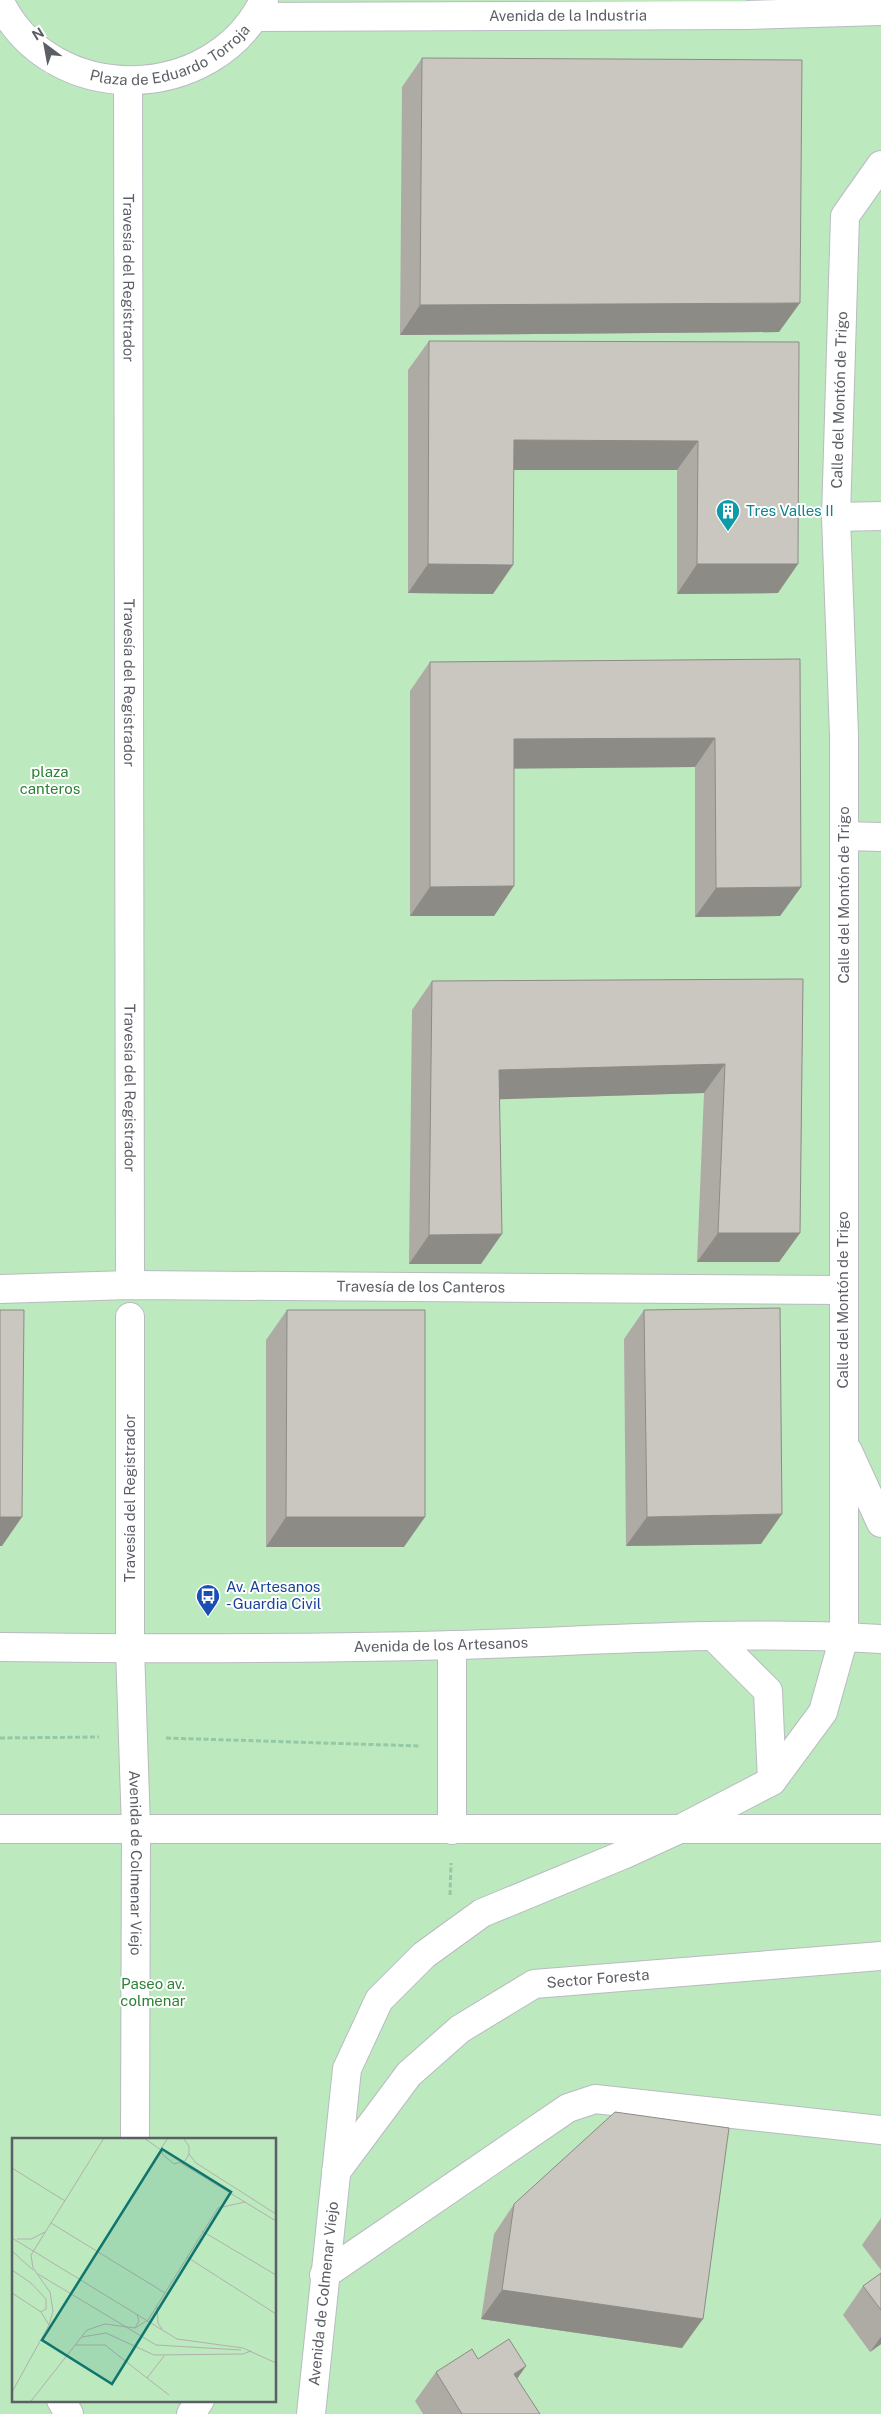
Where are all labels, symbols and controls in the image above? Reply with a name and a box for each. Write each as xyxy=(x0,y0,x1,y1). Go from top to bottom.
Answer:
street label: Avenida de la Industria xyxy=(489,6,647,24)
north arrow xyxy=(20,20,70,70)
street label: Plaza de Eduardo Torroja xyxy=(88,21,253,88)
text: N xyxy=(29,24,47,44)
street label: Travesía del Registrador xyxy=(120,194,137,362)
street label: Calle del Montón de Trigo xyxy=(828,311,850,489)
building icon: Tres Valles II xyxy=(715,498,741,532)
place label: Tres Valles II xyxy=(746,502,834,519)
street label: Travesía del Registrador xyxy=(121,599,138,767)
park label: plaza canteros xyxy=(20,763,80,797)
street label: Calle del Montón de Trigo xyxy=(835,806,852,984)
street label: Travesía del Registrador xyxy=(122,1004,139,1172)
street label: Calle del Montón de Trigo xyxy=(834,1211,851,1389)
street label: Travesía de los Canteros xyxy=(337,1277,505,1296)
street label: Travesía del Registrador xyxy=(121,1414,138,1582)
place label: Av. Artesanos - Guardia Civil xyxy=(226,1578,321,1612)
bus stop icon: Av. Artesanos - Guardia Civil xyxy=(195,1583,221,1617)
street label: Avenida de los Artesanos xyxy=(354,1633,528,1655)
street label: Avenida de Colmenar Viejo xyxy=(126,1770,145,1956)
street label: Sector Foresta xyxy=(546,1966,650,1991)
park label: Paseo av. colmenar xyxy=(120,1975,186,2009)
inset map xyxy=(12,2138,276,2402)
street label: Avenida de Colmenar Viejo xyxy=(305,2201,341,2387)

